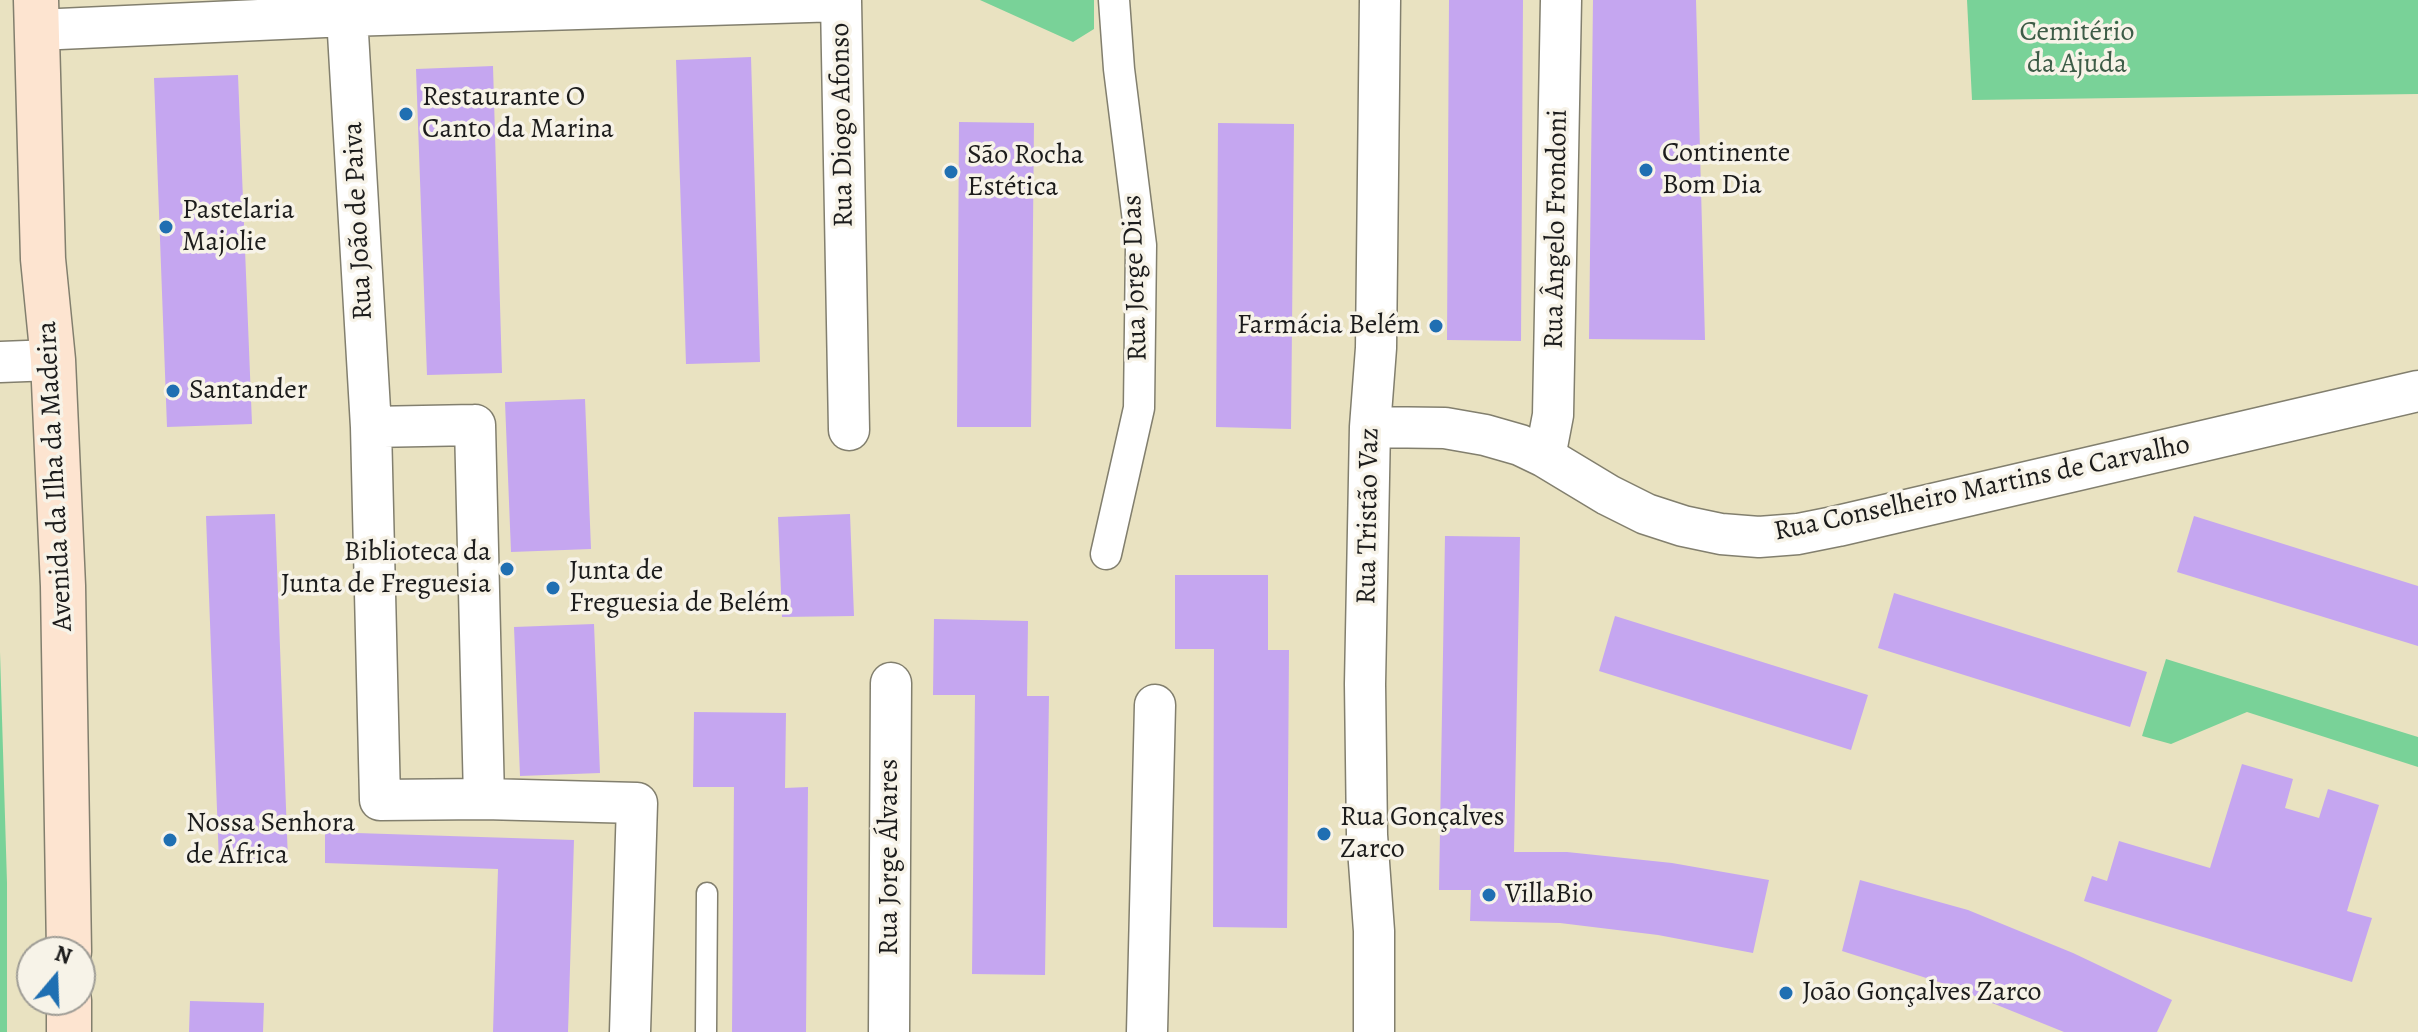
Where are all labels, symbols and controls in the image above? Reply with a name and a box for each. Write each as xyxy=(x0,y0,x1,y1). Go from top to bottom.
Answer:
park label: Cemitério da Ajuda xyxy=(2019,16,2135,82)
street label: Rua Diogo Afonso xyxy=(824,22,862,228)
place label: Restaurante O Canto da Marina xyxy=(422,81,614,147)
marker: Restaurante O Canto da Marina xyxy=(397,105,415,123)
street label: Rua Ângelo Frondoni xyxy=(1538,109,1576,349)
street label: Rua João de Paiva xyxy=(337,121,381,321)
place label: Continente Bom Dia xyxy=(1662,137,1790,203)
place label: São Rocha Estética xyxy=(967,139,1084,205)
marker: Continente Bom Dia xyxy=(1637,161,1655,179)
marker: São Rocha Estética xyxy=(942,163,960,181)
place label: Pastelaria Majolie xyxy=(182,194,295,260)
street label: Rua Jorge Dias xyxy=(1116,194,1156,362)
marker: Pastelaria Majolie xyxy=(157,218,175,236)
place label: Farmácia Belém xyxy=(1237,309,1420,343)
marker: Farmácia Belém xyxy=(1427,317,1445,335)
street label: Avenida da Ilha da Madeira xyxy=(31,320,81,632)
place label: Santander xyxy=(189,374,308,408)
marker: Santander xyxy=(164,382,182,400)
street label: Rua Tristão Vaz xyxy=(1351,427,1387,605)
street label: Rua Conselheiro Martins de Carvalho xyxy=(1771,428,2193,550)
place label: Biblioteca da Junta de Freguesia xyxy=(281,536,491,602)
place label: Junta de Freguesia de Belém xyxy=(569,555,790,621)
marker: Biblioteca da Junta de Freguesia xyxy=(498,560,516,578)
marker: Junta de Freguesia de Belém xyxy=(544,579,562,597)
street label: Rua Jorge Álvares xyxy=(873,759,907,955)
place label: Rua Gonçalves Zarco xyxy=(1340,801,1505,867)
place label: Nossa Senhora de África xyxy=(186,807,355,873)
marker: Rua Gonçalves Zarco xyxy=(1315,825,1333,843)
marker: Nossa Senhora de África xyxy=(161,831,179,849)
place label: VillaBio xyxy=(1505,878,1593,912)
marker: VillaBio xyxy=(1480,886,1498,904)
north arrow xyxy=(16,936,96,1016)
text: N xyxy=(51,938,76,972)
place label: João Gonçalves Zarco xyxy=(1802,976,2042,1010)
marker: João Gonçalves Zarco xyxy=(1777,984,1795,1002)

